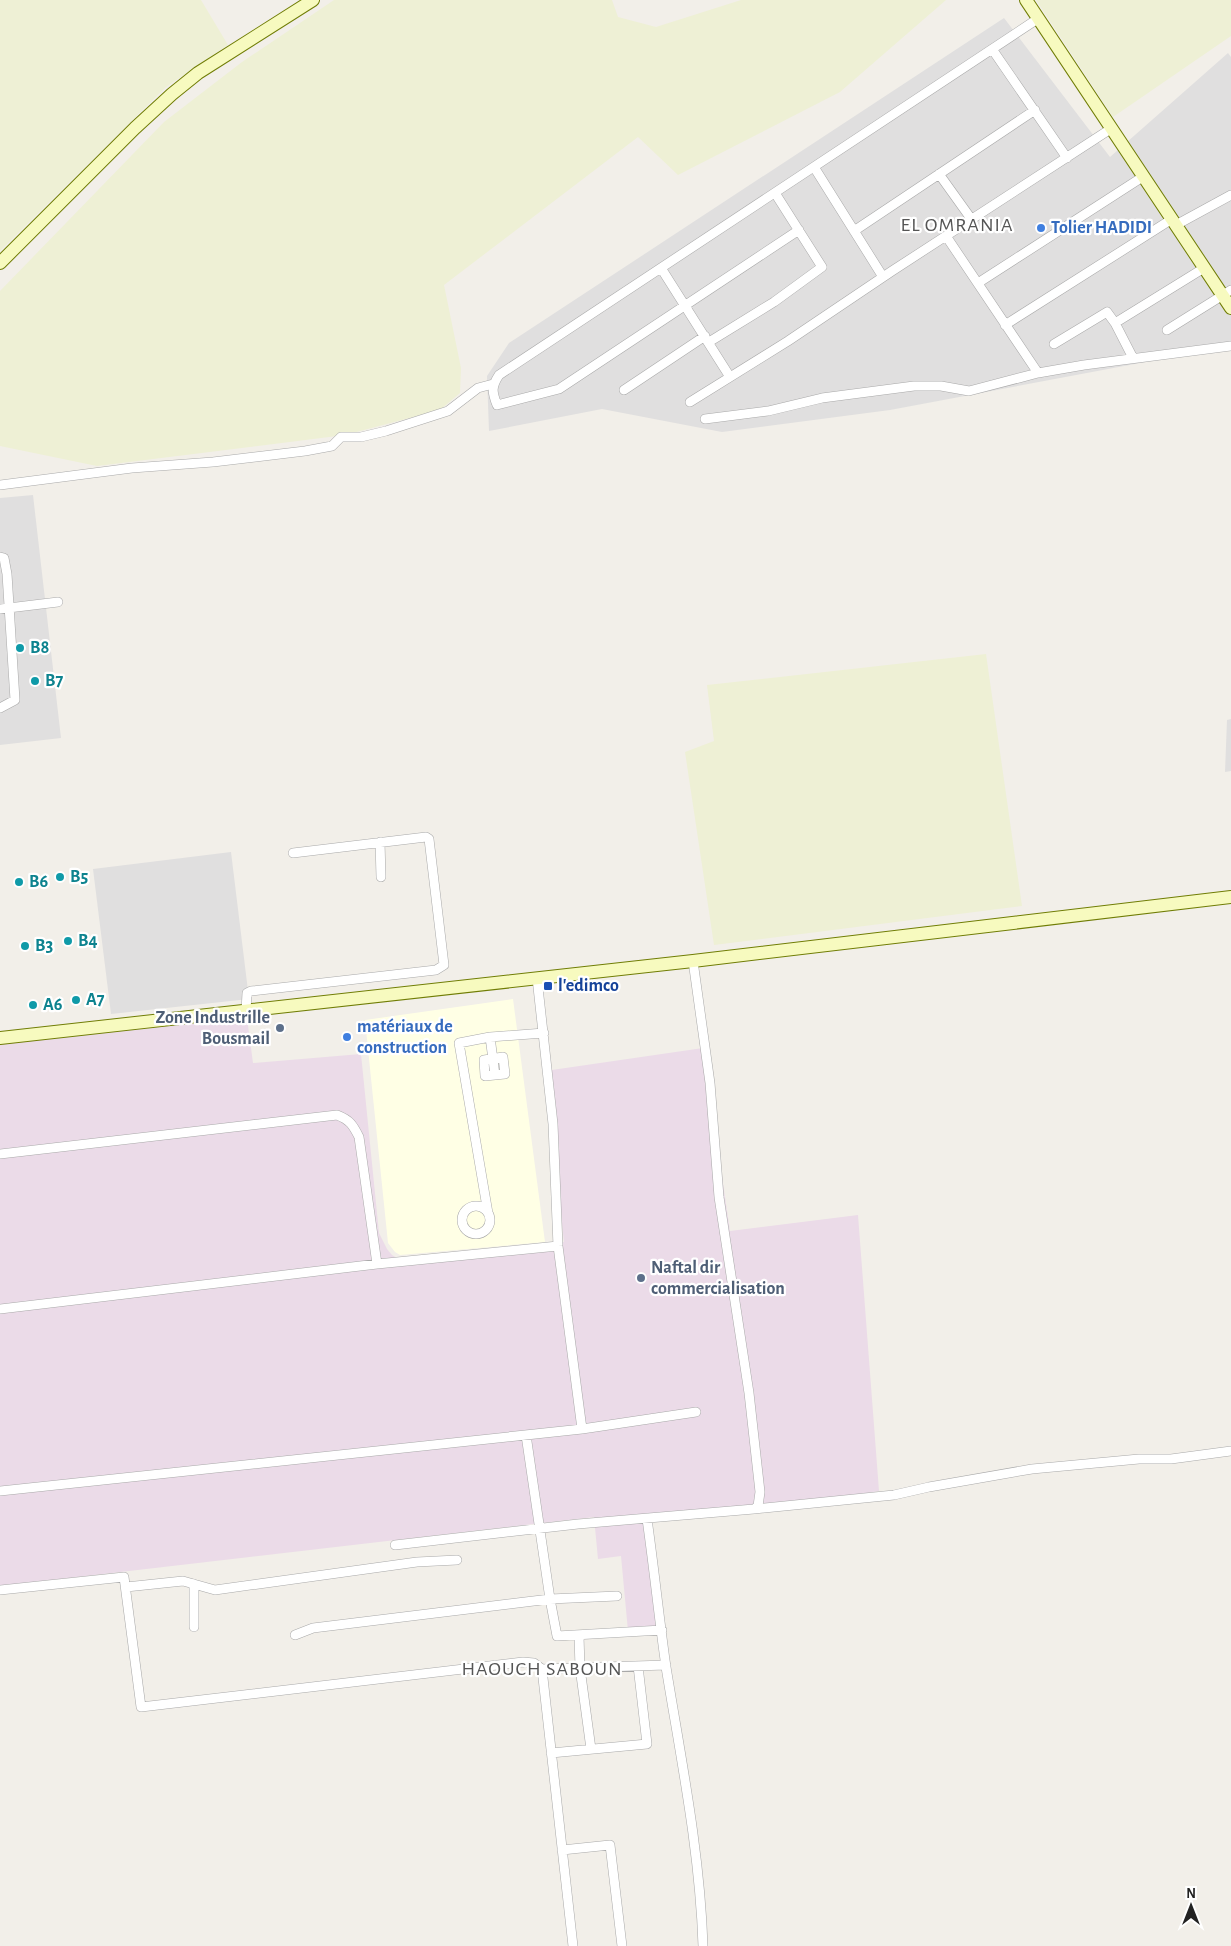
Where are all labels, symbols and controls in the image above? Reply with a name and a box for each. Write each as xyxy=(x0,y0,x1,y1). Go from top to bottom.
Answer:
district label: EL OMRANIA xyxy=(901,215,1013,235)
place label: Tolier HADIDI xyxy=(1051,219,1152,237)
marker: Tolier HADIDI xyxy=(1035,222,1047,234)
place label: B8 xyxy=(30,639,49,657)
marker: B8 xyxy=(14,642,26,654)
place label: B7 xyxy=(45,672,63,690)
marker: B7 xyxy=(29,675,41,687)
place label: B5 xyxy=(70,868,88,886)
marker: B5 xyxy=(54,871,66,883)
place label: B6 xyxy=(29,873,48,891)
marker: B6 xyxy=(13,876,25,888)
place label: B4 xyxy=(78,932,97,950)
marker: B4 xyxy=(62,935,74,947)
place label: B3 xyxy=(35,937,53,955)
marker: B3 xyxy=(19,940,31,952)
place label: l'edimco xyxy=(558,977,619,995)
marker: l'edimco xyxy=(542,980,554,992)
place label: A7 xyxy=(86,991,105,1009)
marker: A7 xyxy=(70,994,82,1006)
place label: A6 xyxy=(43,996,63,1014)
marker: A6 xyxy=(27,999,39,1011)
place label: Zone Industrille Bousmail xyxy=(155,1009,270,1048)
place label: matériaux de construction xyxy=(357,1018,453,1057)
marker: Zone Industrille Bousmail xyxy=(274,1022,286,1034)
marker: matériaux de construction xyxy=(341,1031,353,1043)
place label: Naftal dir commercialisation xyxy=(651,1259,785,1298)
marker: Naftal dir commercialisation xyxy=(635,1272,647,1284)
district label: HAOUCH SABOUN xyxy=(461,1659,623,1679)
north arrow xyxy=(1166,1881,1216,1931)
text: N xyxy=(1186,1887,1196,1901)

